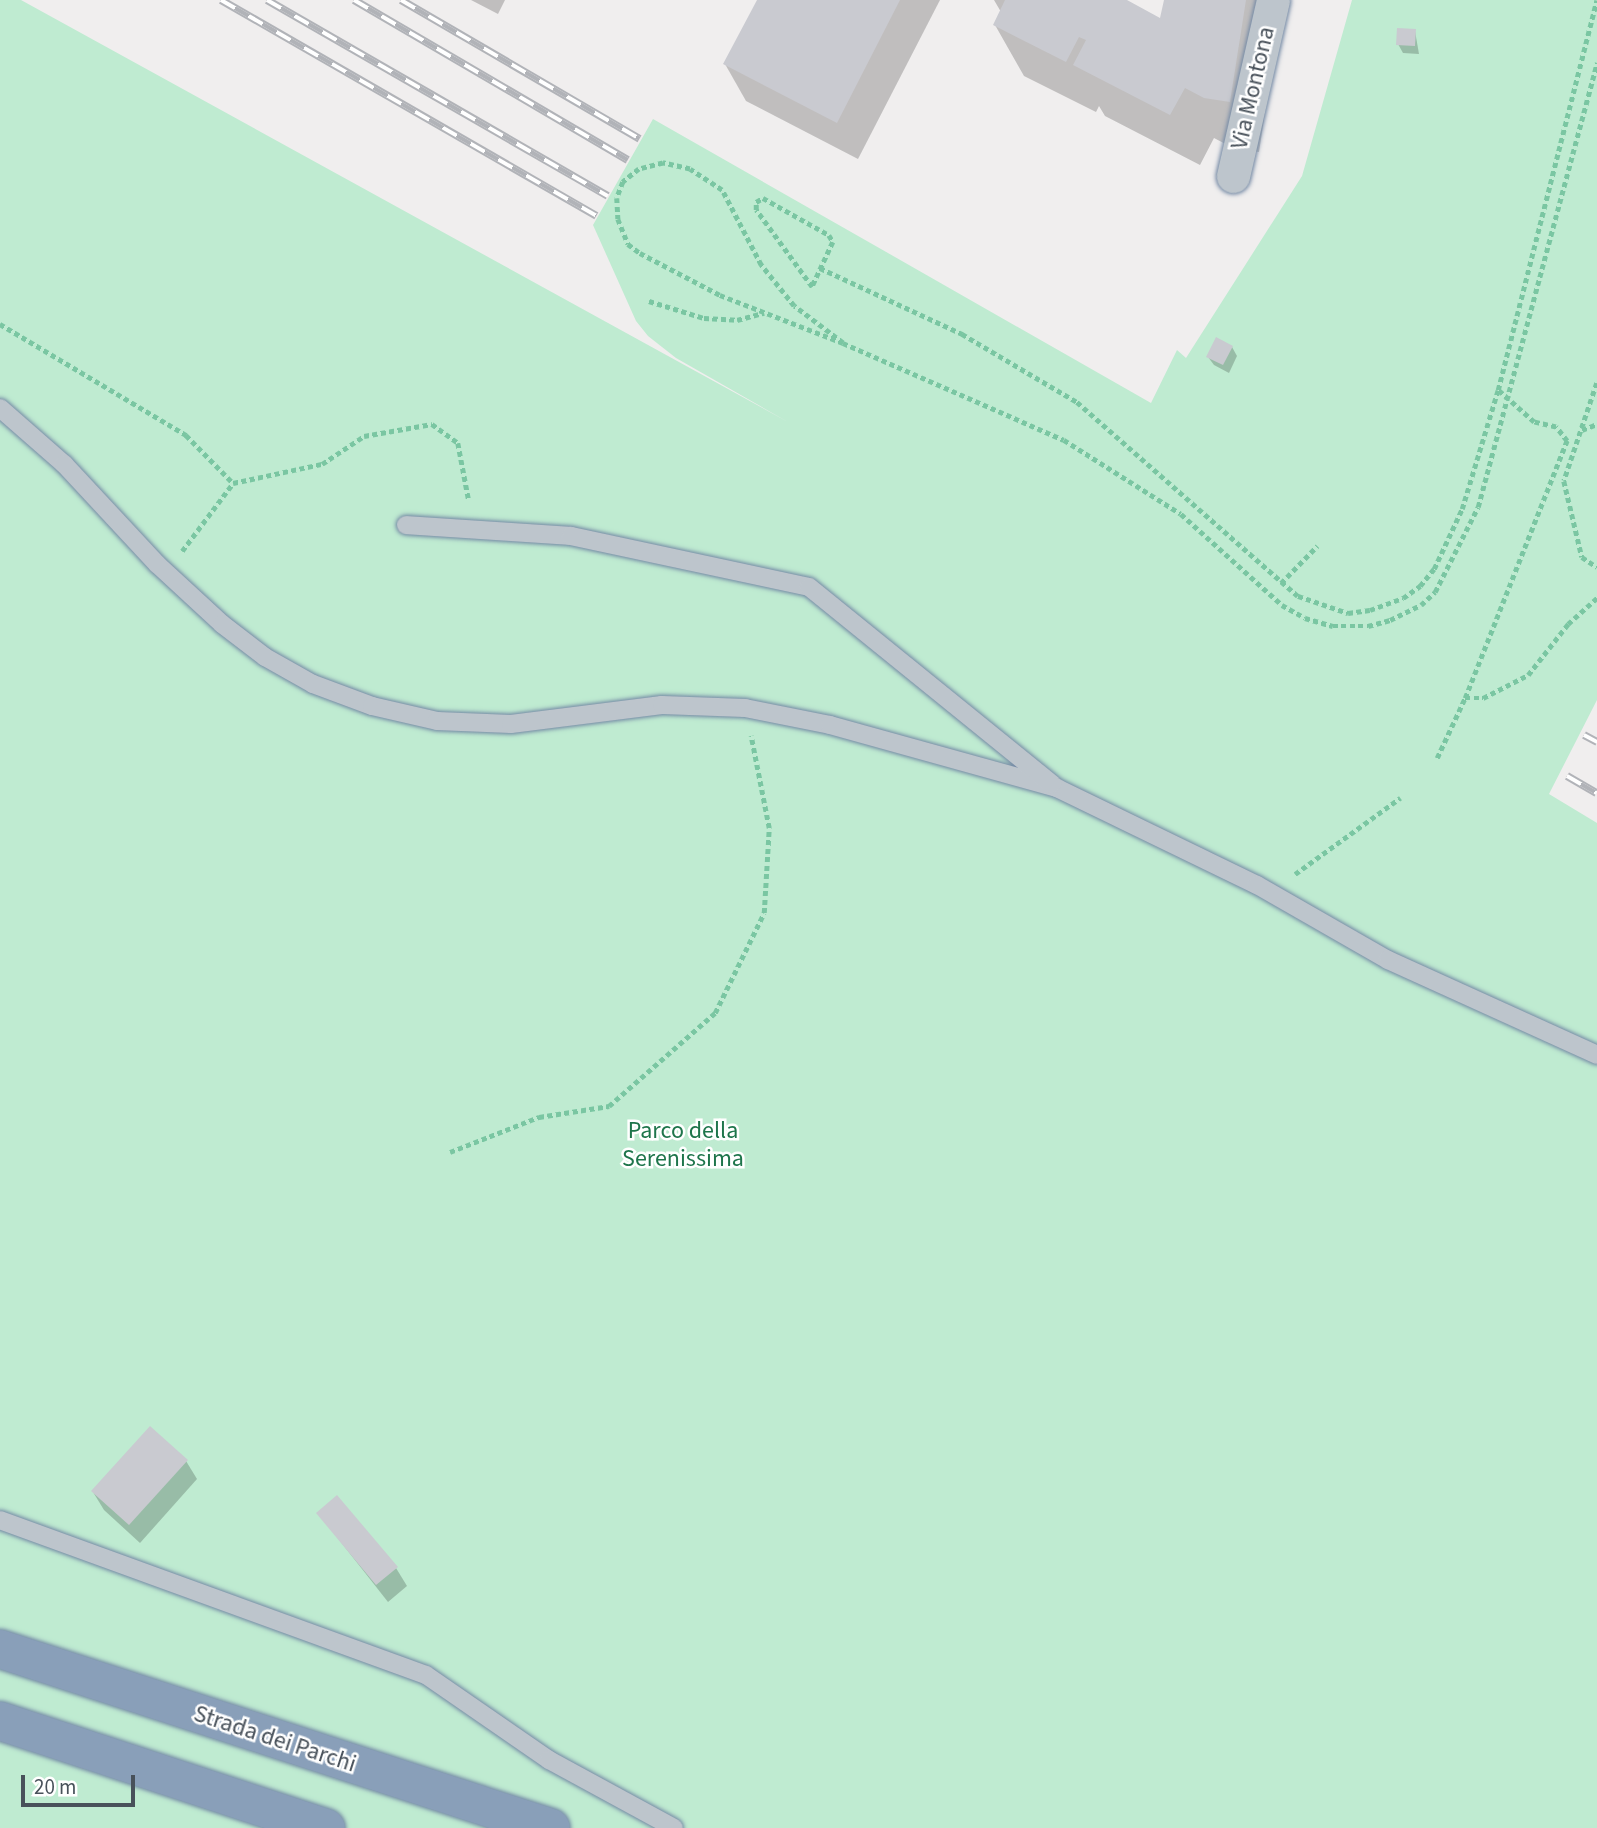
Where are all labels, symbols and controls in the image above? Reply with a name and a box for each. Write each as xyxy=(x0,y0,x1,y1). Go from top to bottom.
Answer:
street label: Via Montona xyxy=(1225,24,1281,152)
park label: Parco della Serenissima xyxy=(622,1117,744,1173)
street label: Strada dei Parchi xyxy=(190,1699,360,1779)
scale bar xyxy=(24,1762,138,1806)
text: 20 m xyxy=(34,1772,76,1802)

